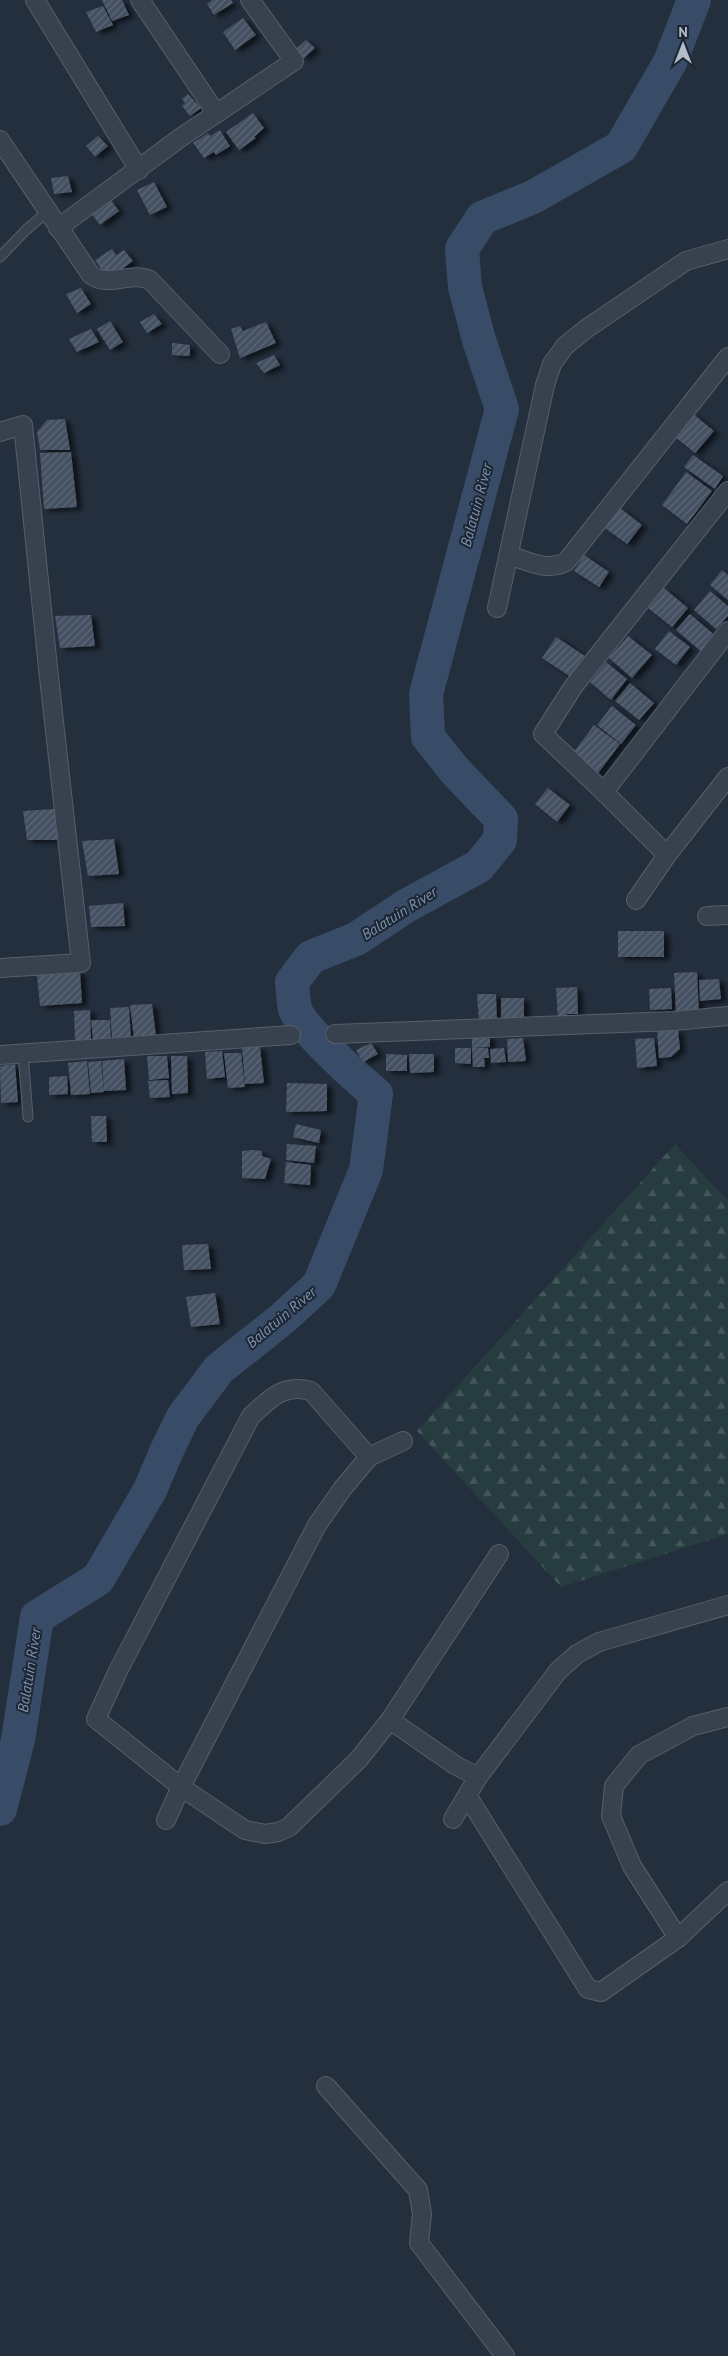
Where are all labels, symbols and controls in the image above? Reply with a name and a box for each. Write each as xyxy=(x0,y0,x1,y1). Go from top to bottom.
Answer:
north arrow xyxy=(658,20,708,70)
text: N xyxy=(678,23,688,41)
water label: Balatuin River xyxy=(456,460,497,549)
water label: Balatuin River xyxy=(358,882,441,944)
water label: Balatuin River xyxy=(242,1282,321,1352)
water label: Balatuin River xyxy=(13,1625,45,1714)

